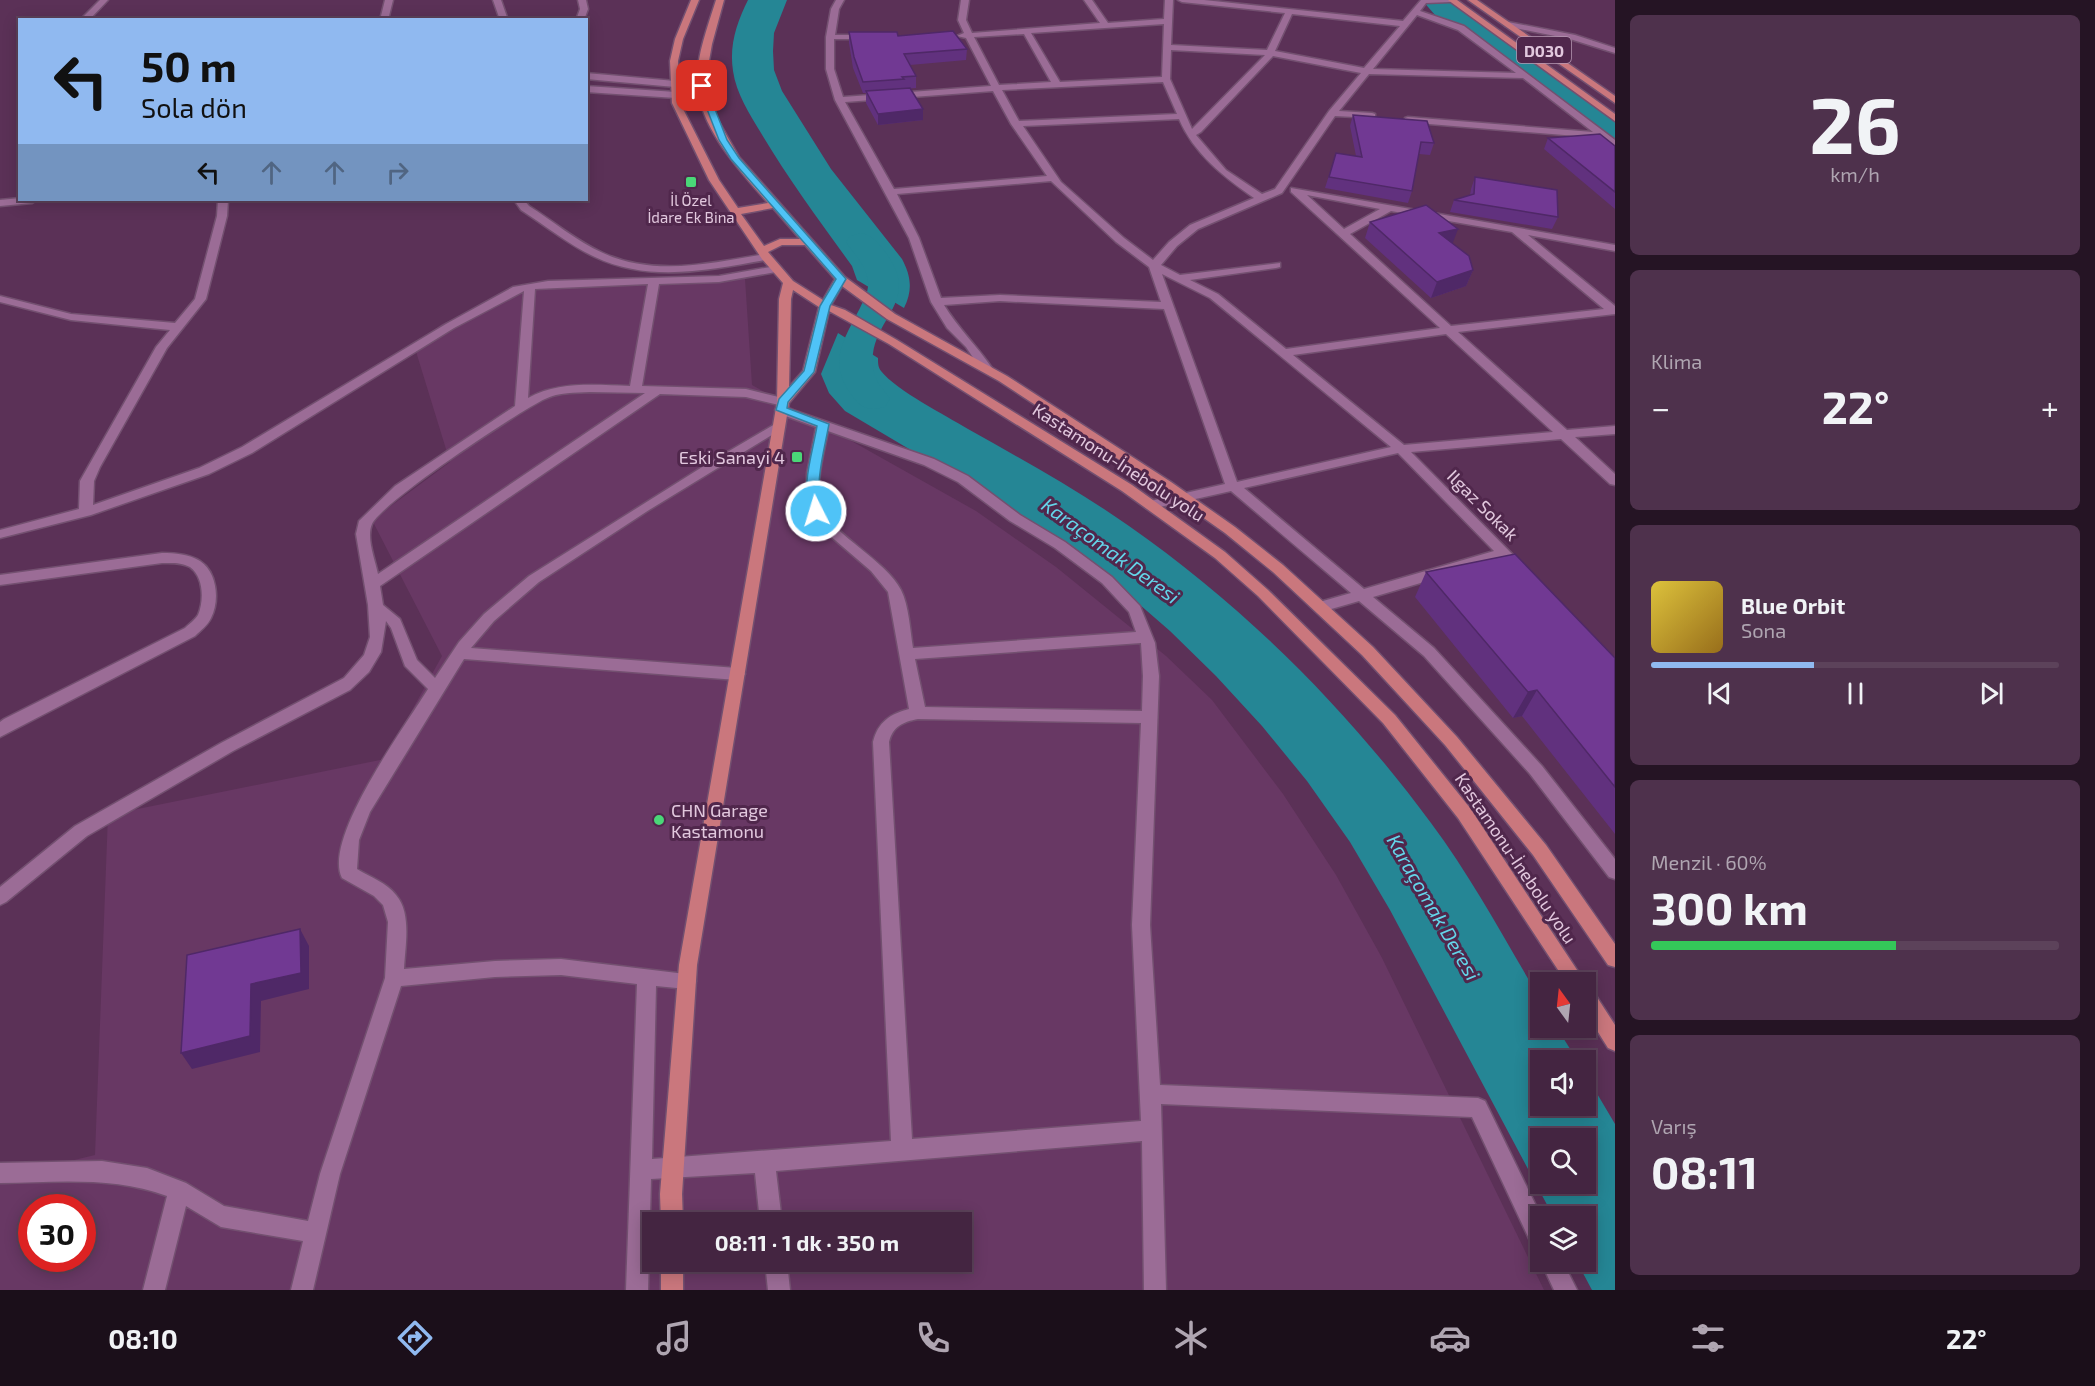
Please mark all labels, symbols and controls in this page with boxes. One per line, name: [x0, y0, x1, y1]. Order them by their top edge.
road number: D030: [1517, 37, 1571, 63]
text: 50 m: [141, 40, 237, 90]
icon: left: [42, 42, 120, 120]
pin: [676, 60, 727, 111]
icon: arrive: [685, 69, 718, 102]
text: 26: [1809, 76, 1901, 170]
text: Sola dön: [141, 91, 247, 123]
icon: left: [192, 156, 225, 189]
icon: ahead: [255, 156, 288, 189]
icon: ahead: [318, 156, 351, 189]
icon: right: [381, 156, 414, 189]
text: km/h: [1830, 162, 1880, 186]
marker: İl Özel İdare Ek Bina: [684, 175, 698, 189]
place label: İl Özel İdare Ek Bina: [647, 191, 735, 226]
text: Klima: [1651, 349, 1702, 373]
text: 22°: [1822, 379, 1889, 433]
text: −: [1651, 387, 1670, 427]
text: +: [2041, 387, 2059, 427]
street label: Kastamonu-İnebolu yolu: [1029, 398, 1209, 526]
place label: Eski Sanayi 4: [679, 446, 785, 468]
marker: Eski Sanayi 4: [790, 450, 804, 464]
street label: Ilgaz Sokak: [1443, 465, 1523, 545]
position arrow: [784, 479, 848, 543]
water label: Karaçomak Deresi: [1037, 492, 1185, 609]
text: Blue Orbit: [1741, 592, 1845, 618]
text: Sona: [1741, 618, 1786, 642]
icon: previous: [1703, 677, 1736, 710]
icon: pause: [1839, 677, 1872, 710]
icon: next: [1975, 677, 2008, 710]
street label: Kastamonu-İnebolu yolu: [1451, 769, 1581, 947]
place label: CHN Garage Kastamonu: [671, 799, 768, 842]
marker: CHN Garage Kastamonu: [652, 813, 666, 827]
water label: Karaçomak Deresi: [1382, 830, 1486, 985]
text: Menzil · 60%: [1651, 850, 1767, 874]
text: 300 km: [1651, 880, 1808, 934]
north arrow: [1530, 972, 1596, 1038]
map controls: [1530, 972, 1596, 1272]
button: sound: [1530, 1050, 1596, 1116]
text: Varış: [1651, 1114, 1697, 1138]
button: search: [1530, 1128, 1596, 1194]
text: 08:11: [1651, 1144, 1758, 1198]
speed limit sign: 30: [18, 1194, 96, 1272]
button: layers: [1530, 1206, 1596, 1272]
text: 08:11 · 1 dk · 350 m: [715, 1229, 899, 1255]
icon: directions: [394, 1317, 436, 1359]
icon: music: [653, 1317, 695, 1359]
icon: phone: [912, 1317, 954, 1359]
icon: climate: [1170, 1317, 1212, 1359]
icon: car: [1429, 1317, 1471, 1359]
icon: filters: [1687, 1317, 1729, 1359]
text: 08:10: [108, 1322, 178, 1354]
text: 22°: [1946, 1322, 1987, 1354]

